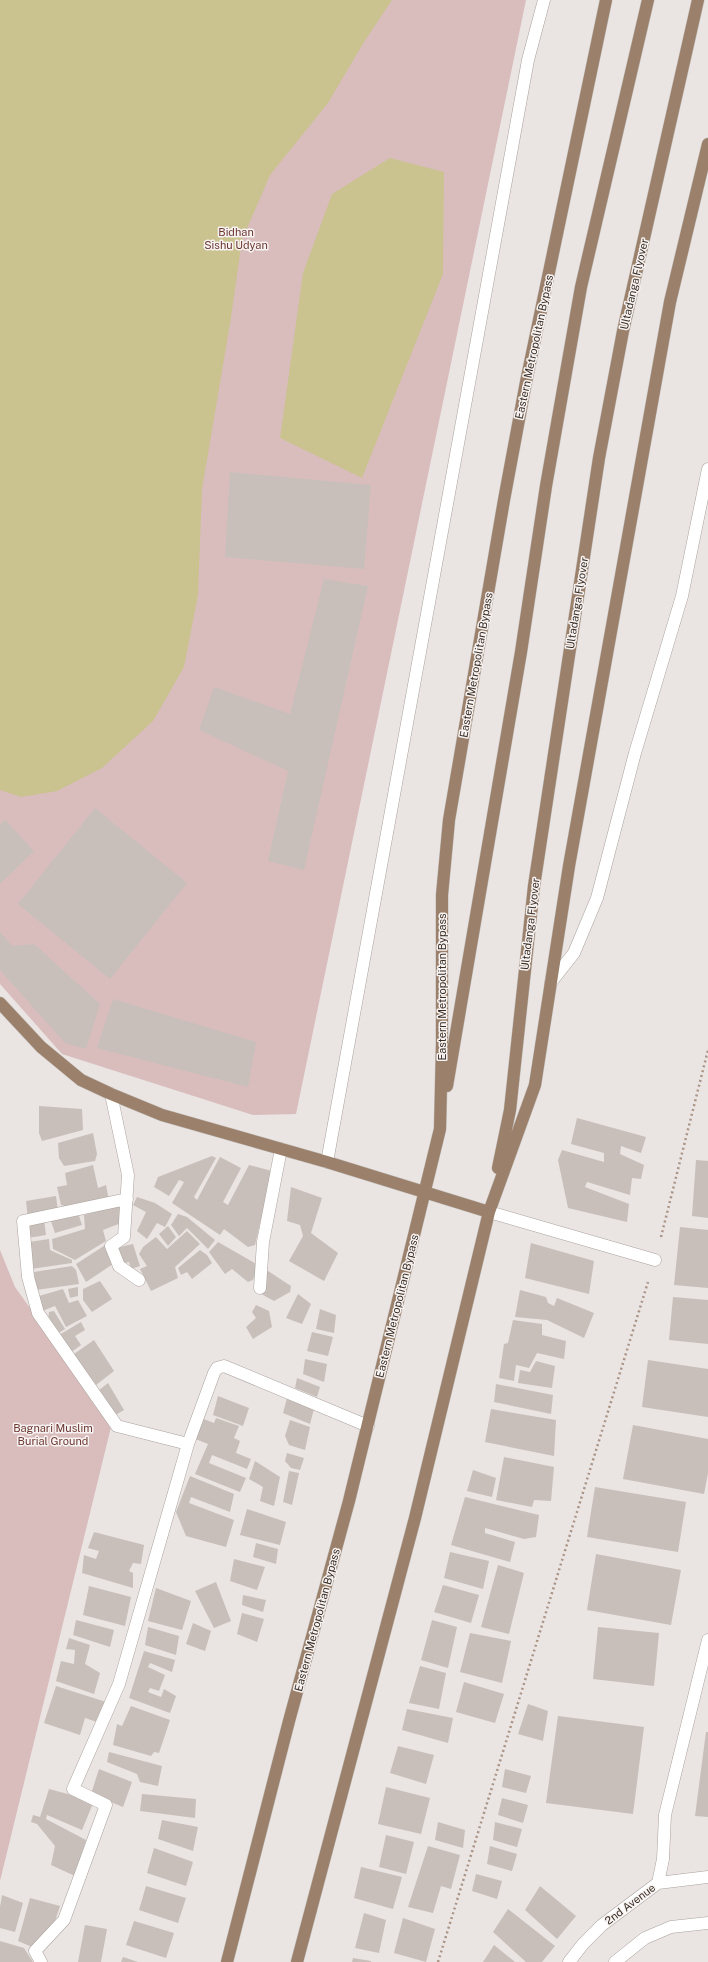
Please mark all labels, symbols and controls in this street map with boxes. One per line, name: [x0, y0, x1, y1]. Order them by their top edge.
park label: Bidhan Sishu Udyan: [204, 226, 268, 251]
street label: Ultadanga Flyover: [618, 237, 650, 331]
street label: Eastern Metropolitan Bypass: [513, 273, 555, 420]
street label: Ultadanga Flyover: [564, 556, 590, 650]
street label: Eastern Metropolitan Bypass: [457, 591, 495, 739]
street label: Ultadanga Flyover: [518, 877, 542, 971]
street label: Eastern Metropolitan Bypass: [436, 913, 448, 1061]
street label: Eastern Metropolitan Bypass: [373, 1233, 421, 1379]
park label: Bagnari Muslim Burial Ground: [13, 1422, 93, 1447]
street label: Eastern Metropolitan Bypass: [292, 1547, 342, 1693]
street label: 2nd Avenue: [602, 1881, 658, 1927]

